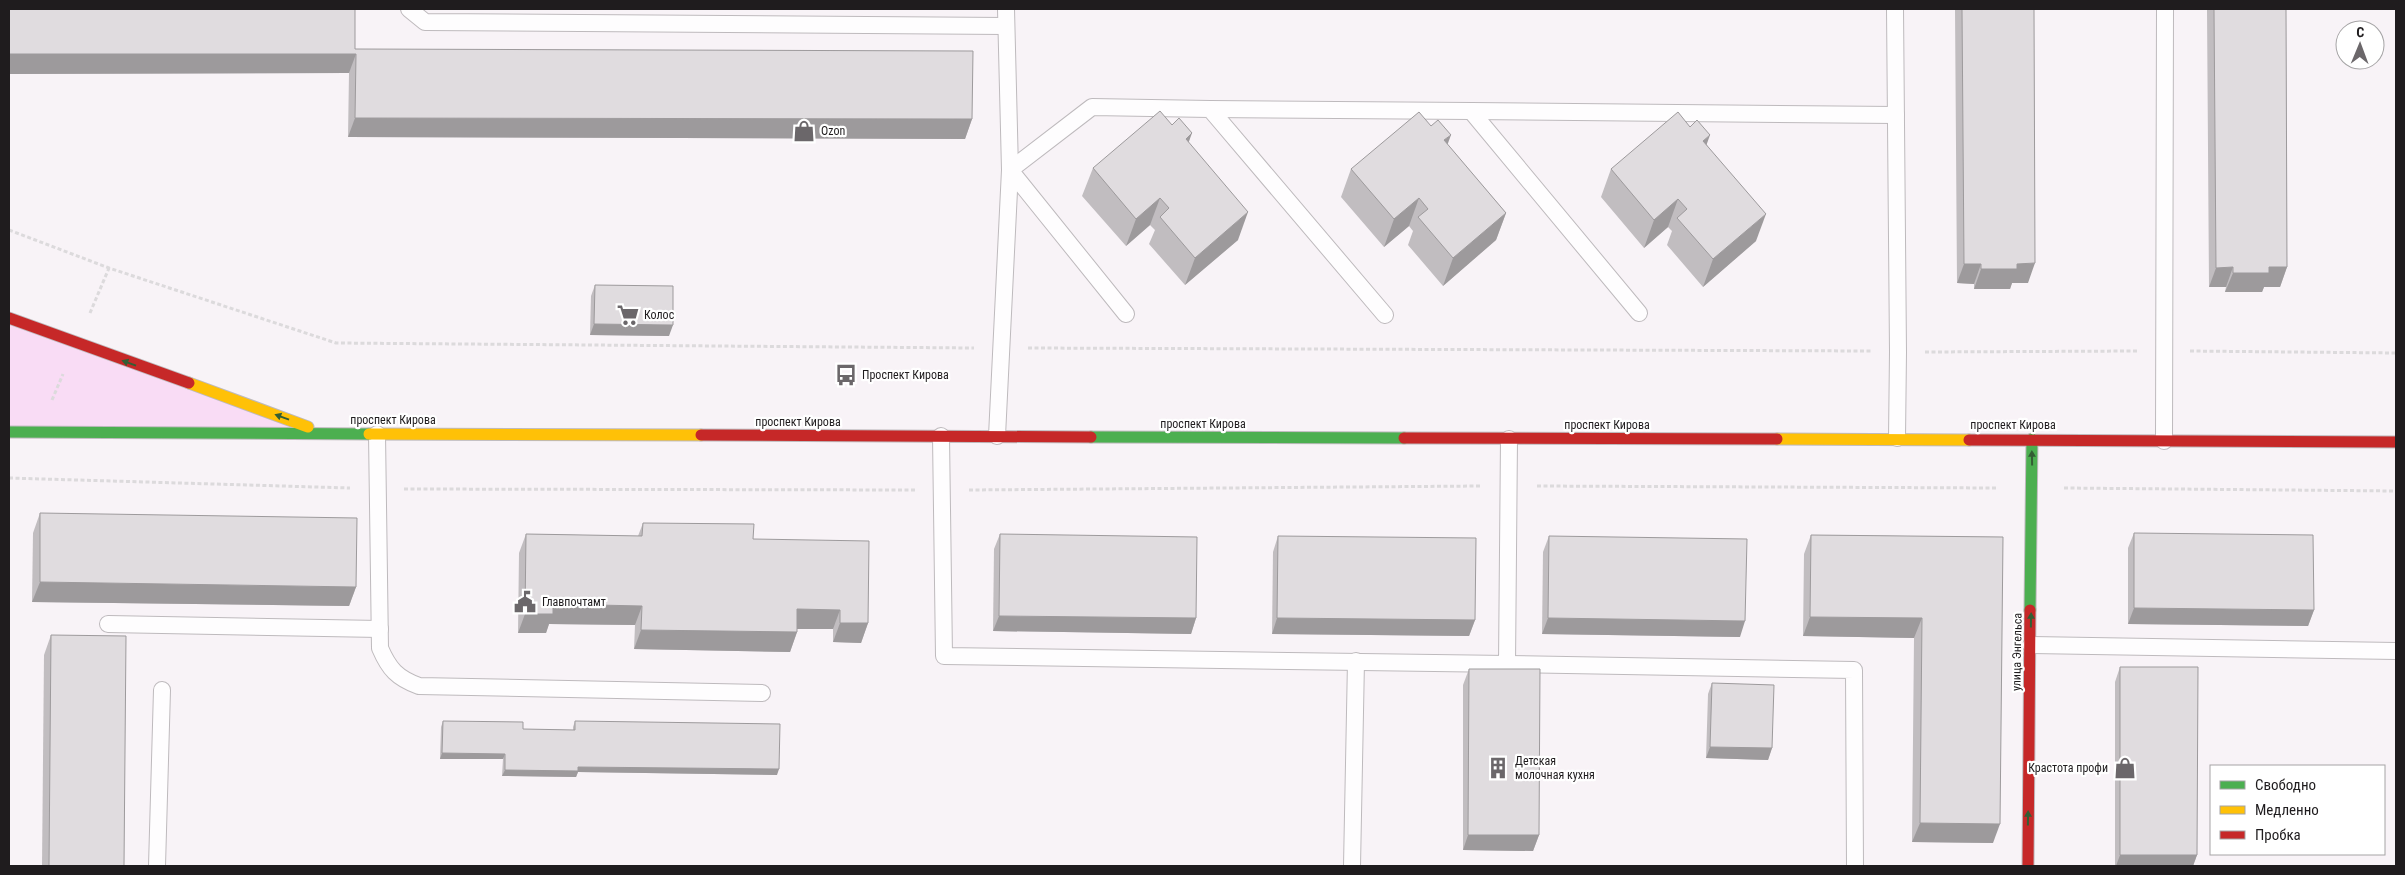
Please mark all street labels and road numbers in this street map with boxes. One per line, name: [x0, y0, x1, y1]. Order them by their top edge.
street label: проспект Кирова: [350, 413, 436, 427]
street label: проспект Кирова: [755, 415, 841, 429]
street label: проспект Кирова: [1160, 417, 1246, 431]
street label: проспект Кирова: [1564, 418, 1650, 432]
street label: проспект Кирова: [1970, 418, 2056, 432]
street label: улица Энгельса: [2009, 613, 2025, 691]

